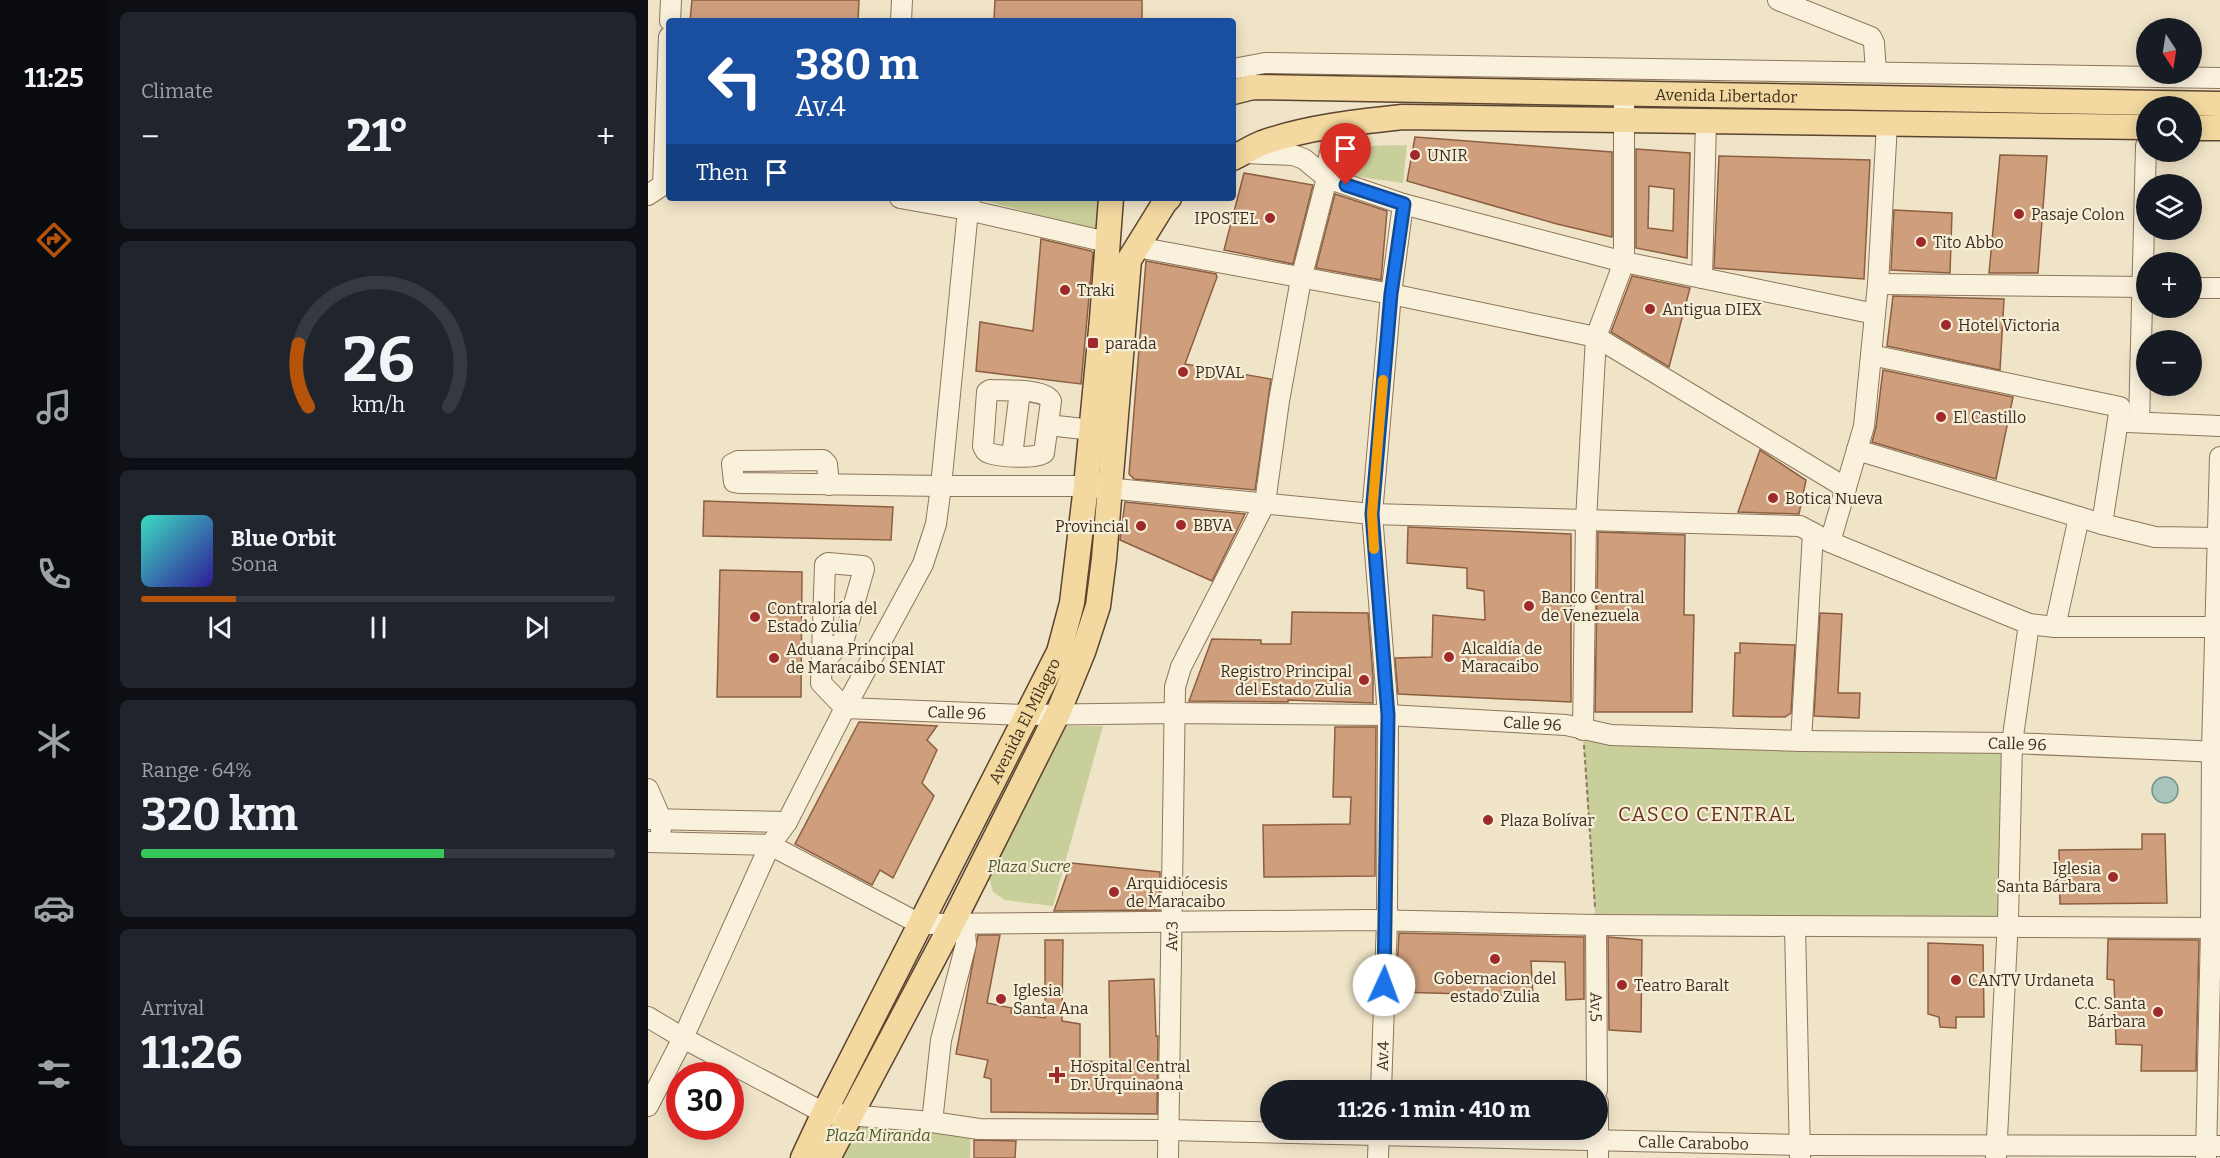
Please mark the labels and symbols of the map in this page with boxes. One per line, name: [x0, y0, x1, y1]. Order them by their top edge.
north arrow: [2136, 18, 2202, 84]
street label: Avenida Libertador: [1655, 85, 1798, 106]
pin: [1320, 123, 1371, 185]
place label: UNIR: [1427, 146, 1468, 165]
marker: UNIR: [1408, 148, 1422, 162]
place label: Pasaje Colon: [2031, 205, 2125, 224]
marker: Pasaje Colon: [2012, 207, 2026, 221]
place label: IPOSTEL: [1194, 209, 1258, 228]
marker: IPOSTEL: [1263, 211, 1277, 225]
place label: Tito Abbo: [1933, 233, 2004, 252]
marker: Tito Abbo: [1914, 235, 1928, 249]
place label: Traki: [1077, 281, 1115, 300]
marker: Traki: [1058, 283, 1072, 297]
place label: Antigua DIEX: [1662, 300, 1762, 319]
marker: Antigua DIEX: [1643, 302, 1657, 316]
place label: Hotel Victoria: [1958, 316, 2060, 335]
marker: Hotel Victoria: [1939, 318, 1953, 332]
place label: parada: [1105, 334, 1157, 353]
marker: parada: [1086, 336, 1100, 350]
place label: PDVAL: [1195, 363, 1244, 382]
marker: PDVAL: [1176, 365, 1190, 379]
place label: El Castillo: [1953, 408, 2026, 427]
marker: El Castillo: [1934, 410, 1948, 424]
place label: Botica Nueva: [1785, 489, 1883, 508]
marker: Botica Nueva: [1766, 491, 1780, 505]
place label: BBVA: [1193, 516, 1234, 535]
place label: Provincial: [1055, 517, 1129, 536]
marker: BBVA: [1174, 518, 1188, 532]
marker: Provincial: [1134, 519, 1148, 533]
place label: Banco Central de Venezuela: [1541, 588, 1645, 625]
place label: Contraloría del Estado Zulia: [767, 599, 878, 636]
marker: Banco Central de Venezuela: [1522, 599, 1536, 613]
marker: Contraloría del Estado Zulia: [748, 610, 762, 624]
place label: Alcaldía de Maracaibo: [1461, 639, 1542, 676]
place label: Aduana Principal de Maracaibo SENIAT: [786, 640, 945, 677]
marker: Alcaldía de Maracaibo: [1442, 650, 1456, 664]
marker: Aduana Principal de Maracaibo SENIAT: [767, 651, 781, 665]
street label: Avenida El Milagro: [984, 655, 1064, 787]
place label: Registro Principal del Estado Zulia: [1220, 662, 1352, 699]
marker: Registro Principal del Estado Zulia: [1357, 673, 1371, 687]
street label: Calle 96: [927, 702, 987, 723]
street label: Calle 96: [1503, 712, 1562, 734]
street label: Calle 96: [1988, 733, 2047, 754]
district label: CASCO CENTRAL: [1618, 802, 1796, 826]
place label: Plaza Bolívar: [1500, 811, 1594, 830]
marker: Plaza Bolívar: [1481, 813, 1495, 827]
park label: Plaza Sucre: [987, 857, 1071, 876]
place label: Iglesia Santa Bárbara: [1996, 859, 2101, 896]
marker: Iglesia Santa Bárbara: [2106, 870, 2120, 884]
place label: Arquidiócesis de Maracaibo: [1126, 874, 1228, 911]
marker: Arquidiócesis de Maracaibo: [1107, 885, 1121, 899]
street label: Av.3: [1162, 921, 1181, 951]
marker: Gobernacion del estado Zulia: [1488, 952, 1502, 966]
position arrow: [1352, 953, 1416, 1017]
place label: Gobernacion del estado Zulia: [1434, 969, 1557, 1006]
place label: CANTV Urdaneta: [1968, 971, 2095, 990]
marker: CANTV Urdaneta: [1949, 973, 1963, 987]
place label: Teatro Baralt: [1634, 976, 1730, 995]
marker: Teatro Baralt: [1615, 978, 1629, 992]
place label: Iglesia Santa Ana: [1013, 981, 1089, 1018]
marker: Iglesia Santa Ana: [994, 992, 1008, 1006]
street label: Av,5: [1587, 992, 1606, 1022]
place label: C.C. Santa Bárbara: [2074, 994, 2146, 1031]
marker: C.C. Santa Bárbara: [2151, 1005, 2165, 1019]
street label: Av.4: [1372, 1040, 1392, 1071]
place label: Hospital Central Dr. Urquinaona: [1070, 1057, 1191, 1094]
speed limit sign: 30: [666, 1062, 744, 1140]
marker: Hospital Central Dr. Urquinaona: [1048, 1066, 1066, 1084]
park label: Plaza Miranda: [825, 1126, 931, 1145]
street label: Calle Carabobo: [1638, 1132, 1749, 1153]

